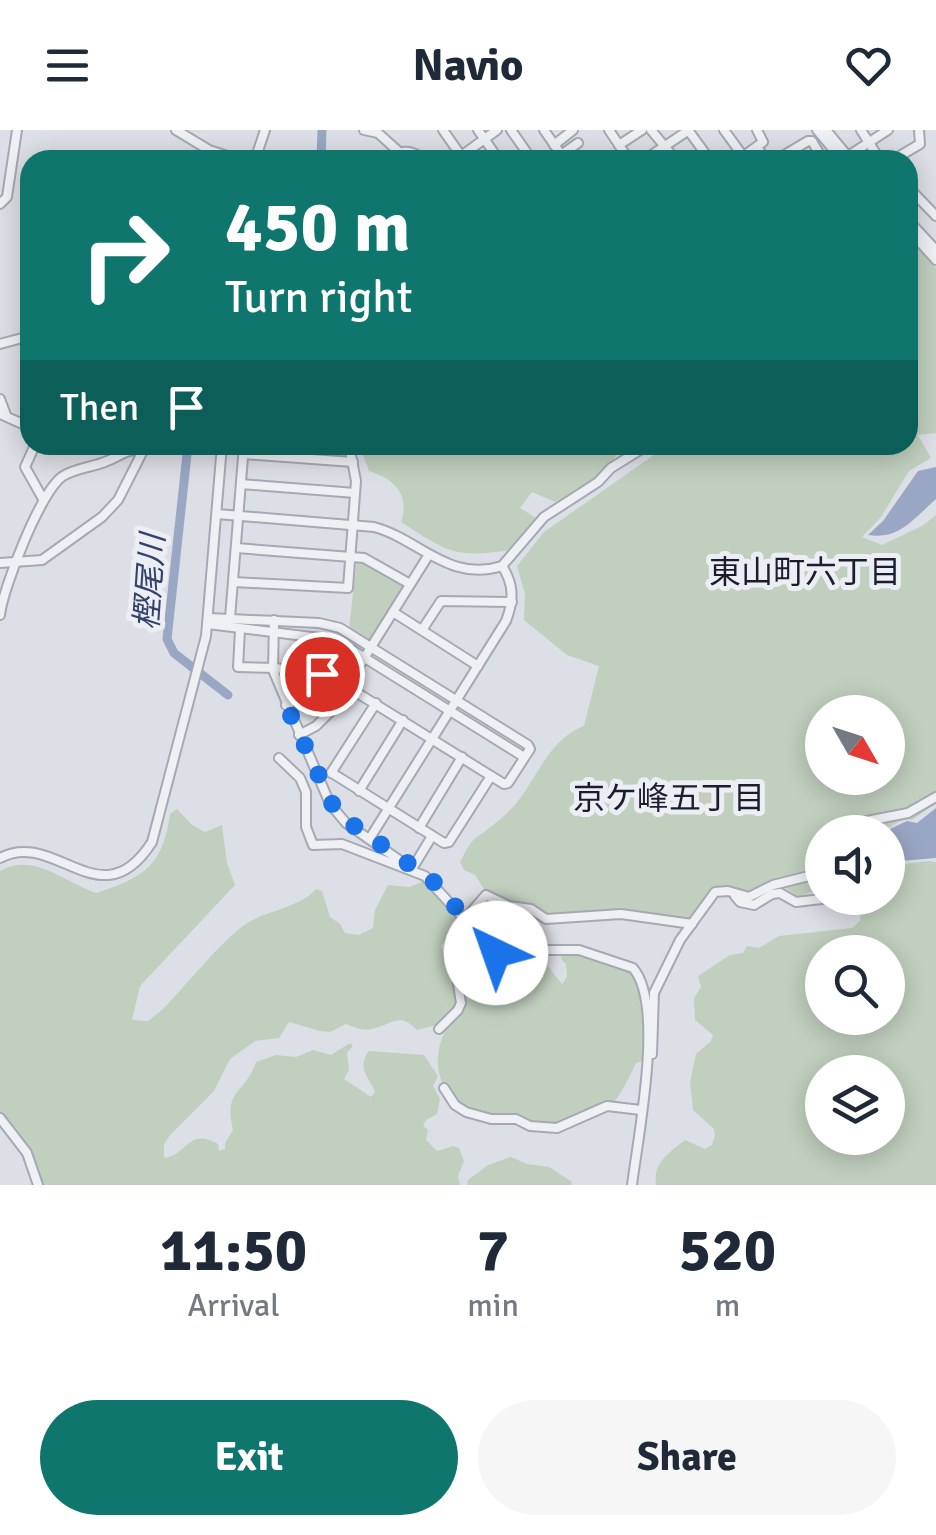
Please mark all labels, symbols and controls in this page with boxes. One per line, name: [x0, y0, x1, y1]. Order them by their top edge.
icon: menu: [40, 38, 95, 93]
text: Navio: [412, 38, 524, 93]
icon: heart: [841, 38, 896, 93]
text: 450 m: [225, 184, 410, 270]
icon: right: [60, 190, 190, 320]
text: Turn right: [225, 270, 413, 325]
icon: arrive: [159, 380, 214, 435]
text: Then: [60, 384, 139, 431]
water label: 樫尾川: [127, 530, 173, 631]
district label: 東山町六丁目: [709, 553, 901, 592]
pin: [280, 632, 365, 717]
icon: arrive: [295, 647, 350, 702]
north arrow: [805, 695, 905, 795]
map controls: [805, 695, 905, 1155]
district label: 京ケ峰五丁目: [573, 779, 765, 818]
button: sound: [805, 815, 905, 915]
position arrow: [444, 901, 548, 1005]
button: search: [805, 935, 905, 1035]
button: layers: [805, 1055, 905, 1155]
text: 11:50: [160, 1214, 307, 1288]
text: 7: [477, 1214, 509, 1288]
text: 520: [679, 1214, 776, 1288]
text: Arrival: [188, 1286, 280, 1325]
text: min: [467, 1286, 519, 1325]
text: m: [715, 1286, 740, 1325]
button: Exit: [40, 1400, 458, 1515]
button: Share: [478, 1400, 896, 1515]

